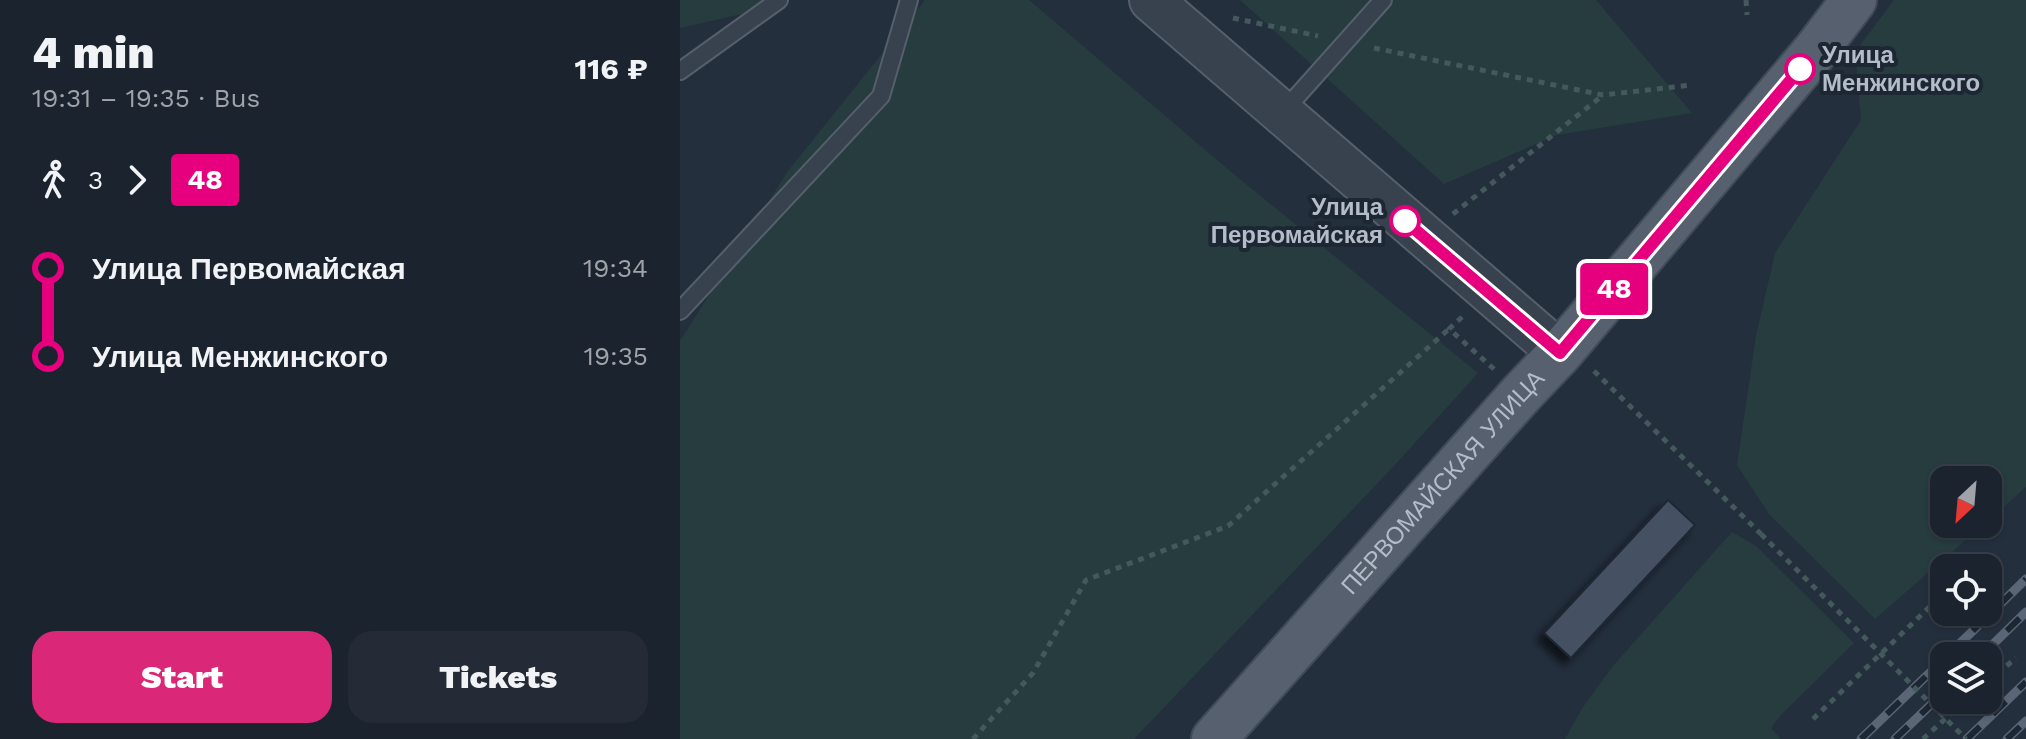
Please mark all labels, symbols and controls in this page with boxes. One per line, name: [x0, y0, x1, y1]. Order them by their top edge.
text: 4 min: [32, 27, 154, 79]
place label: Улица Менжинского: [1822, 41, 1980, 97]
text: 116 ₽: [574, 51, 648, 86]
marker: Улица Менжинского: [1785, 54, 1815, 84]
text: 19:31 – 19:35 · Bus: [32, 83, 260, 113]
icon: walk: [32, 158, 76, 202]
icon: forward: [115, 158, 159, 202]
text: 48: [187, 163, 223, 196]
text: 3: [88, 165, 103, 195]
place label: Улица Первомайская: [1211, 193, 1384, 249]
marker: Улица Первомайская: [1390, 206, 1420, 236]
text: Улица Первомайская: [92, 251, 406, 286]
text: 19:34: [583, 253, 648, 283]
line badge: 48: [1578, 263, 1650, 315]
text: 48: [1596, 272, 1632, 305]
text: Улица Менжинского: [92, 339, 388, 374]
text: 19:35: [584, 341, 648, 371]
street label: ПЕРВОМАЙСКАЯ УЛИЦА: [1336, 364, 1550, 600]
north arrow: [1930, 466, 2002, 538]
map controls: [1930, 466, 2002, 714]
button: locate: [1930, 554, 2002, 626]
button: Start: [32, 631, 332, 723]
button: Tickets: [348, 631, 648, 723]
button: layers: [1930, 642, 2002, 714]

